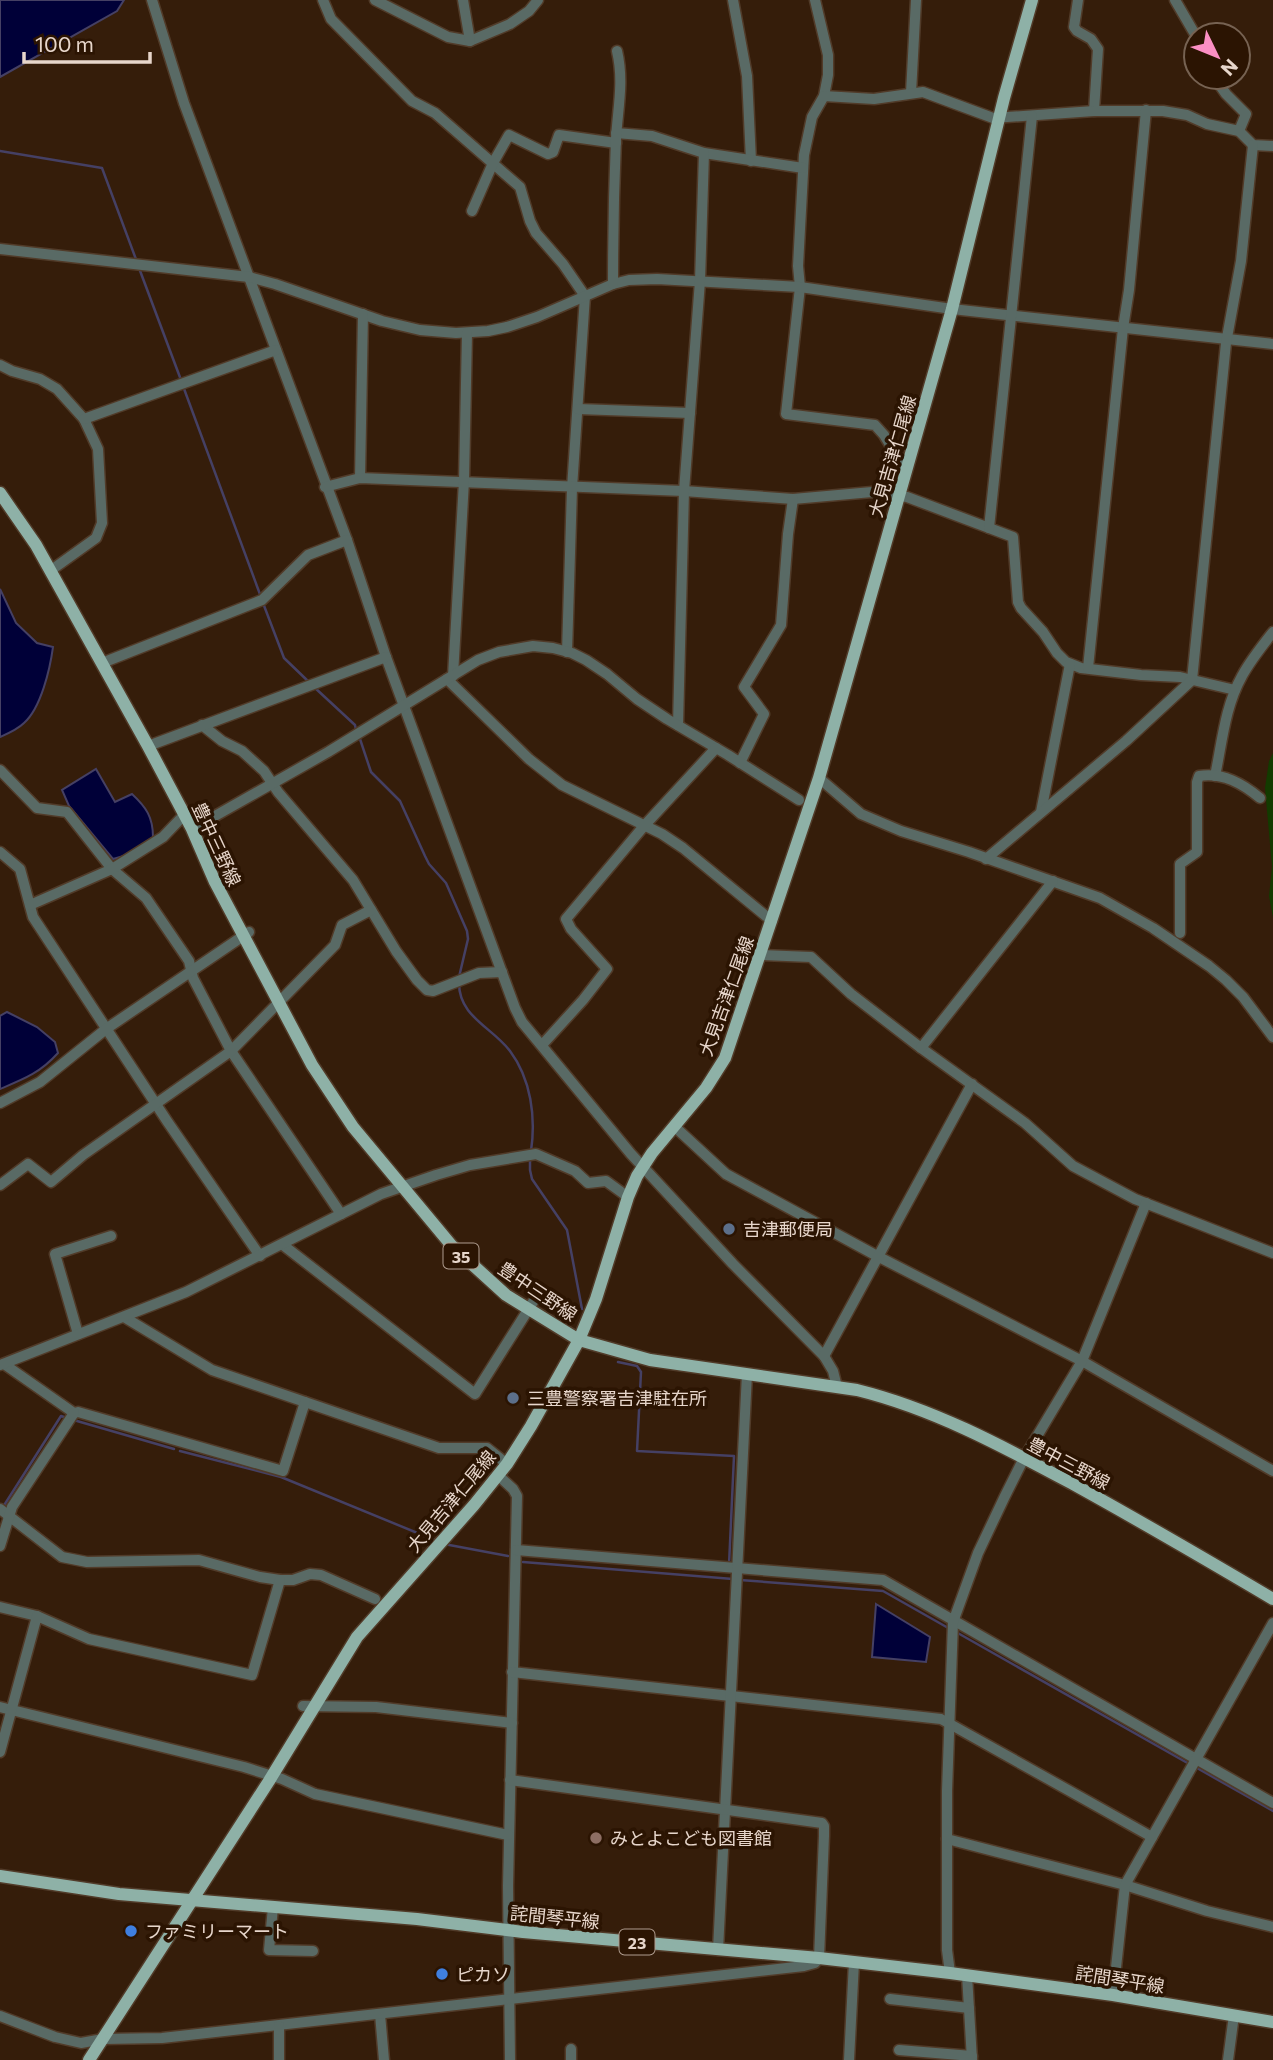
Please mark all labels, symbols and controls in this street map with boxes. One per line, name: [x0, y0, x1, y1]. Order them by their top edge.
scale bar: [24, 21, 150, 65]
north arrow: [1182, 21, 1252, 91]
text: 100 m: [35, 31, 94, 56]
text: N: [1217, 55, 1243, 81]
street label: 大見吉津仁尾線: [864, 392, 920, 520]
street label: 豊中三野線: [188, 799, 246, 889]
street label: 大見吉津仁尾線: [694, 933, 758, 1059]
place label: 吉津郵便局: [743, 1218, 833, 1240]
marker: 吉津郵便局: [721, 1221, 737, 1237]
road number: 35: [444, 1244, 478, 1268]
street label: 豊中三野線: [495, 1257, 581, 1325]
place label: 三豊警察署吉津駐在所: [527, 1387, 707, 1409]
marker: 三豊警察署吉津駐在所: [505, 1390, 521, 1406]
street label: 豊中三野線: [1024, 1432, 1114, 1494]
street label: 大見吉津仁尾線: [402, 1446, 500, 1556]
place label: みとよこども図書館: [610, 1827, 772, 1849]
marker: みとよこども図書館: [588, 1830, 604, 1846]
street label: 詫間琴平線: [509, 1901, 601, 1933]
place label: ファミリーマート: [145, 1920, 289, 1942]
marker: ファミリーマート: [123, 1923, 139, 1939]
road number: 23: [620, 1930, 654, 1954]
street label: 詫間琴平線: [1074, 1961, 1166, 1997]
place label: ピカソ: [456, 1963, 510, 1985]
marker: ピカソ: [434, 1966, 450, 1982]

